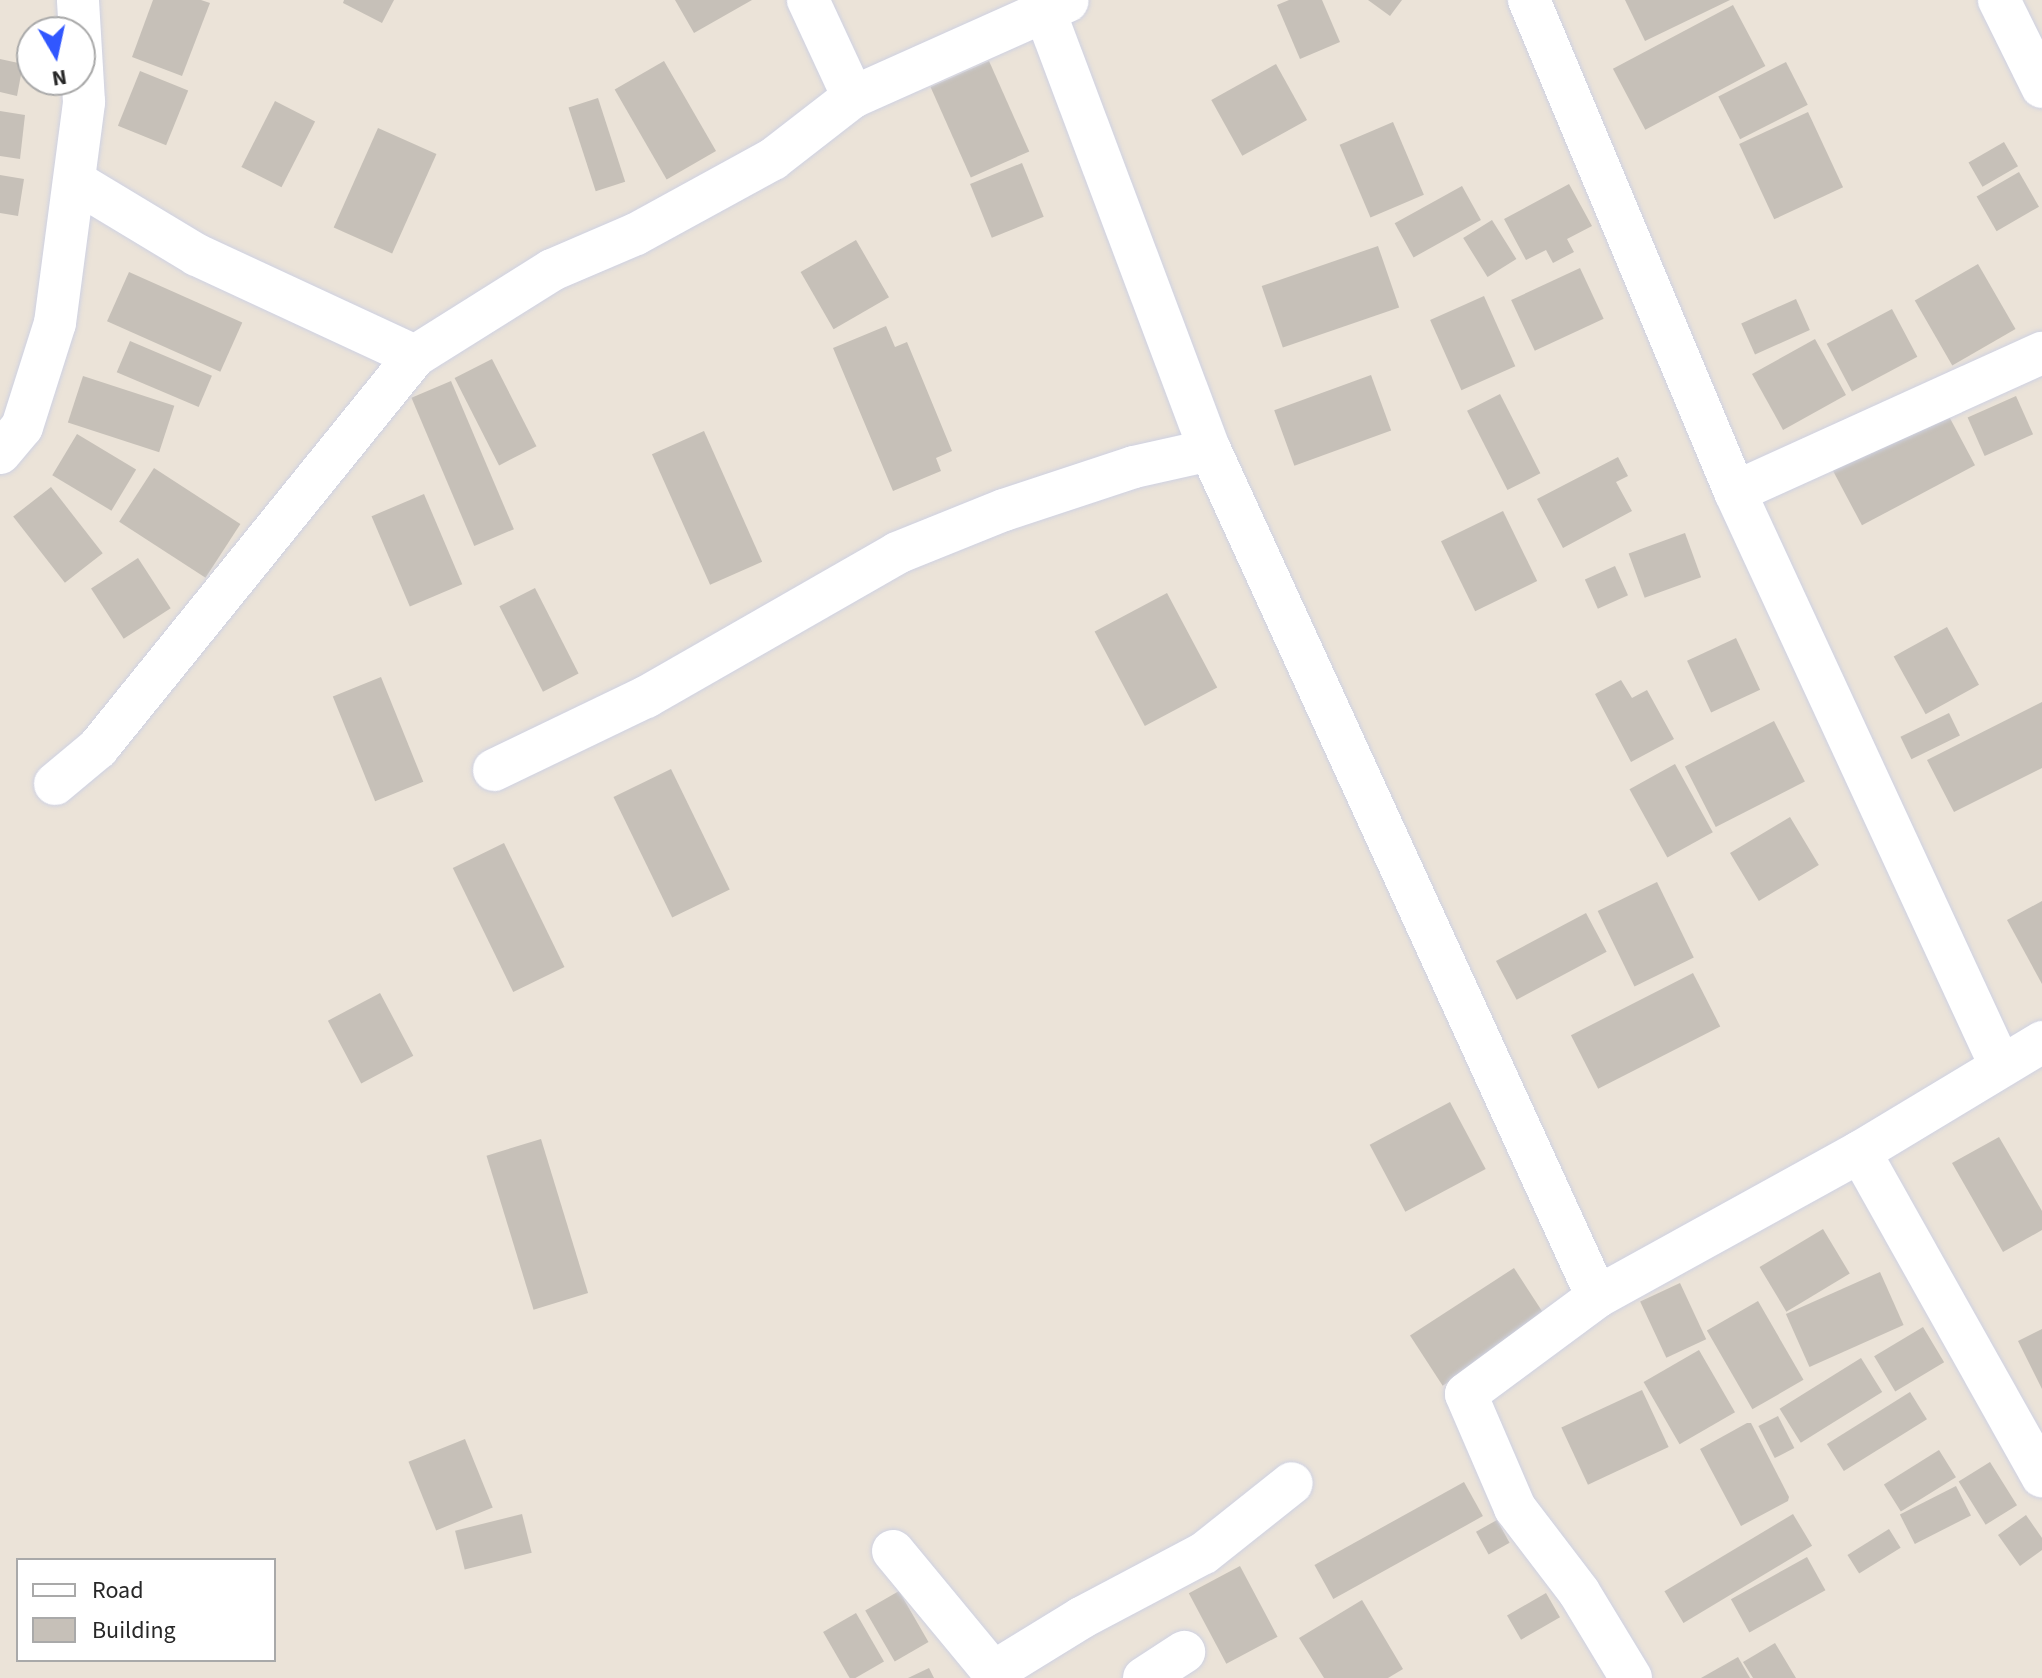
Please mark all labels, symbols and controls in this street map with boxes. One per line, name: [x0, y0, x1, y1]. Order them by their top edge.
north arrow: [16, 16, 96, 96]
text: N: [50, 61, 69, 95]
legend: [16, 1558, 276, 1662]
text: Road: [92, 1573, 144, 1608]
text: Building: [92, 1613, 176, 1648]

